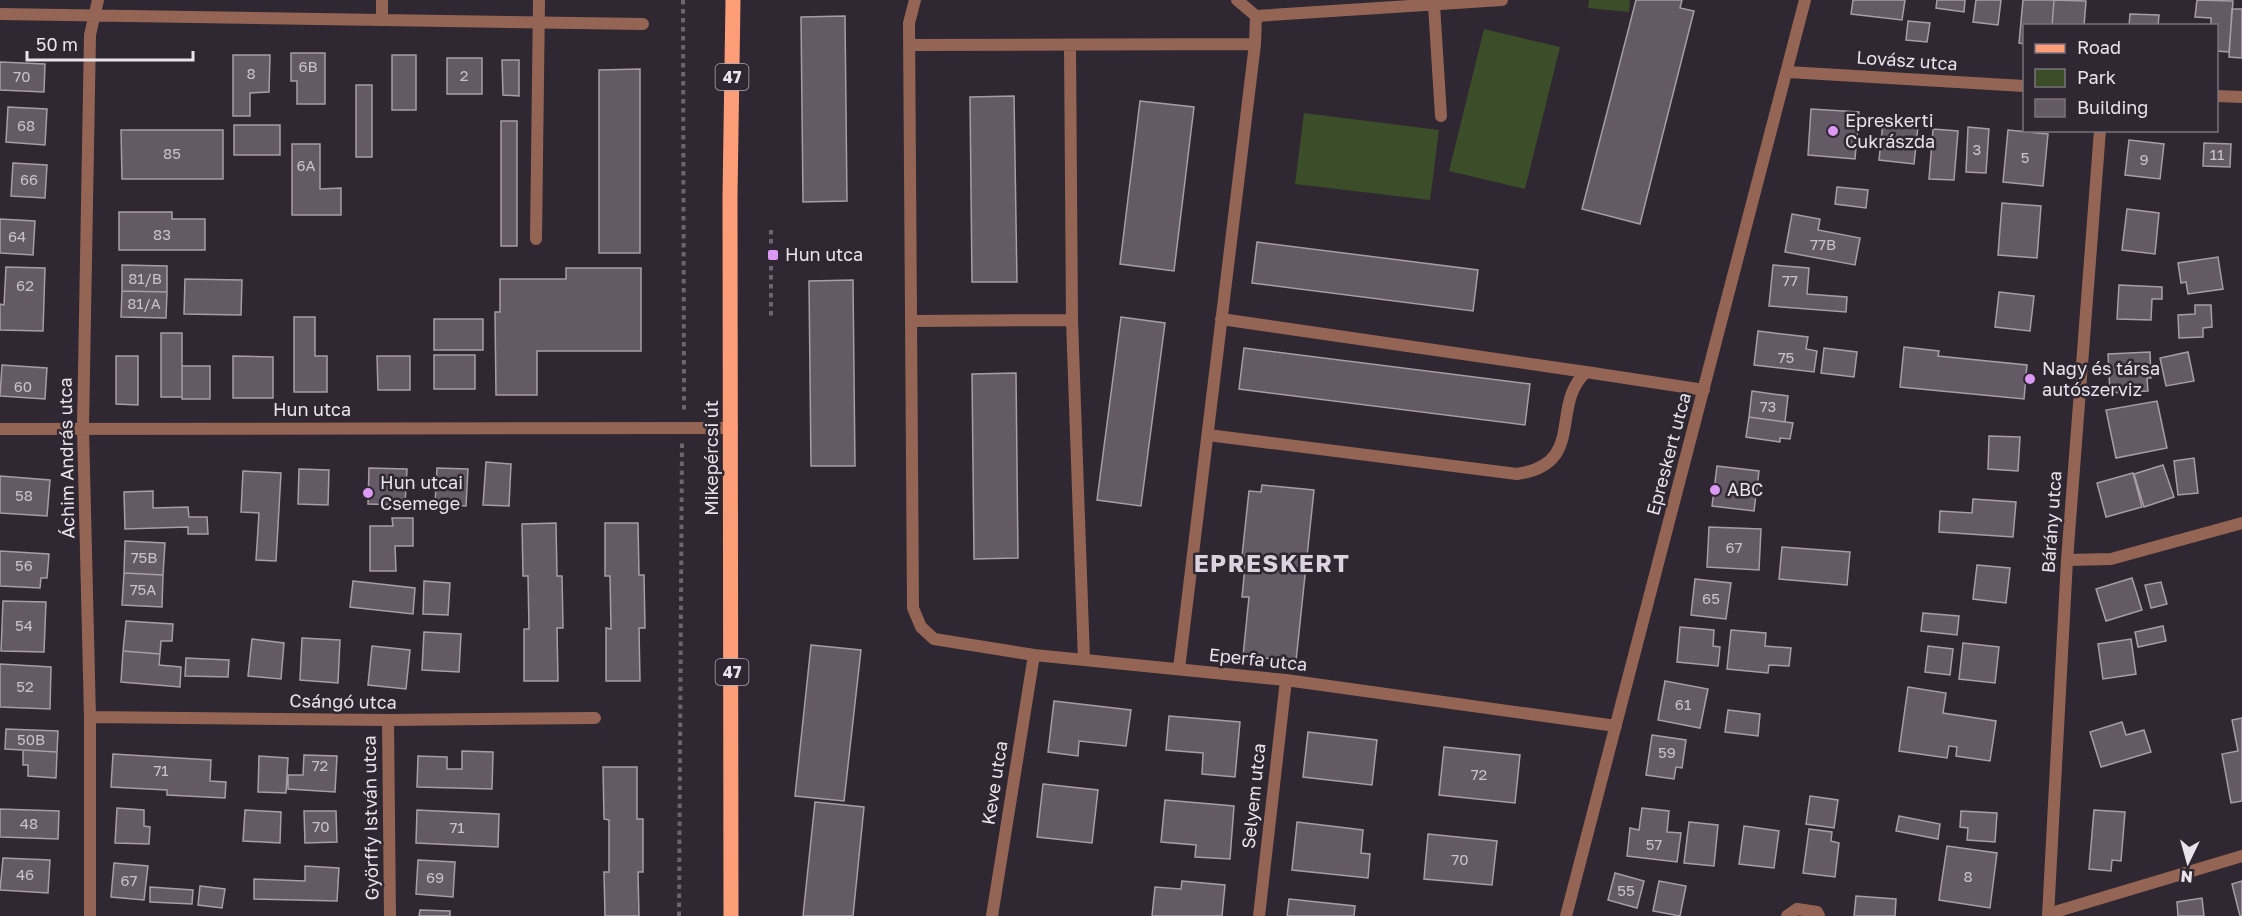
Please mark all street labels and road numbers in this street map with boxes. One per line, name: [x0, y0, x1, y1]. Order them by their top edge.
street label: Lovász utca: [1856, 45, 1958, 75]
road number: 47: [716, 64, 748, 90]
street label: Áchim András utca: [54, 377, 78, 539]
street label: Epreskert utca: [1641, 390, 1695, 518]
street label: Hun utca: [273, 398, 351, 420]
street label: Mikepércsi út: [700, 400, 722, 516]
street label: Bárány utca: [2036, 470, 2066, 574]
street label: Eperfa utca: [1208, 643, 1308, 675]
road number: 47: [716, 659, 748, 685]
street label: Csángó utca: [289, 689, 397, 713]
street label: Györffy István utca: [358, 735, 382, 901]
street label: Keve utca: [977, 739, 1012, 826]
street label: Selyem utca: [1237, 742, 1269, 850]

